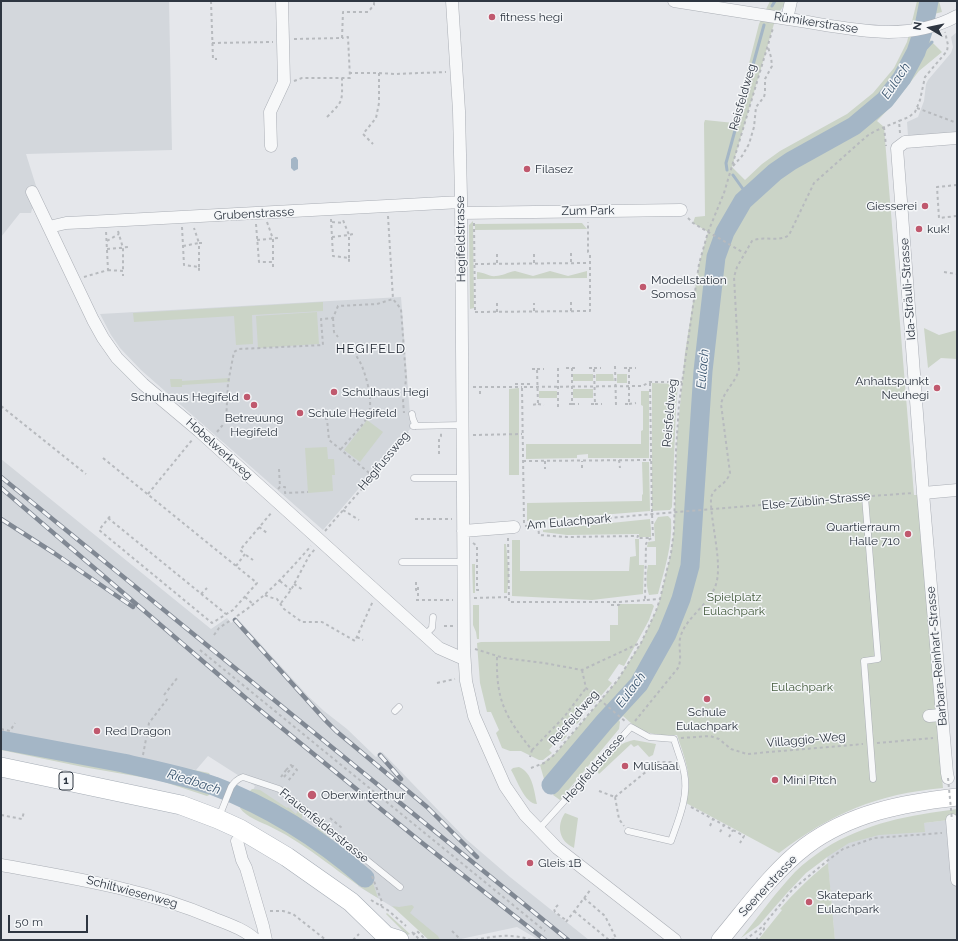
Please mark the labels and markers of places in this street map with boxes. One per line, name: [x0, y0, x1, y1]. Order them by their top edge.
place label: fitness hegi: [500, 10, 563, 24]
marker: fitness hegi: [487, 12, 497, 22]
place label: Filasez: [535, 162, 573, 176]
marker: Filasez: [522, 164, 532, 174]
place label: Giesserei: [866, 199, 917, 213]
marker: Giesserei: [920, 201, 930, 211]
place label: kuk!: [927, 222, 950, 236]
marker: kuk!: [914, 224, 924, 234]
place label: Modellstation Somosa: [651, 273, 727, 301]
marker: Modellstation Somosa: [638, 282, 648, 292]
place label: Anhaltspunkt Neuhegi: [855, 374, 929, 402]
marker: Anhaltspunkt Neuhegi: [932, 383, 942, 393]
place label: Schulhaus Hegi: [342, 385, 429, 399]
marker: Schulhaus Hegi: [329, 387, 339, 397]
place label: Schulhaus Hegifeld: [131, 390, 239, 404]
marker: Schulhaus Hegifeld: [242, 392, 252, 402]
marker: Betreuung Hegifeld: [249, 400, 259, 410]
place label: Schule Hegifeld: [308, 406, 397, 420]
marker: Schule Hegifeld: [295, 408, 305, 418]
place label: Betreuung Hegifeld: [225, 411, 283, 439]
place label: Quartierraum Halle 710: [826, 520, 900, 548]
marker: Quartierraum Halle 710: [903, 529, 913, 539]
marker: Schule Eulachpark: [702, 694, 712, 704]
place label: Schule Eulachpark: [676, 705, 738, 733]
place label: Red Dragon: [105, 724, 171, 738]
marker: Red Dragon: [92, 726, 102, 736]
place label: Mülisaal: [633, 759, 679, 773]
marker: Mülisaal: [620, 761, 630, 771]
place label: Mini Pitch: [783, 773, 836, 787]
marker: Mini Pitch: [770, 775, 780, 785]
place label: Oberwinterthur: [321, 788, 406, 802]
marker: Oberwinterthur: [306, 789, 318, 801]
place label: Gleis 1B: [538, 856, 581, 870]
marker: Gleis 1B: [525, 858, 535, 868]
place label: Skatepark Eulachpark: [817, 888, 879, 916]
marker: Skatepark Eulachpark: [804, 897, 814, 907]

